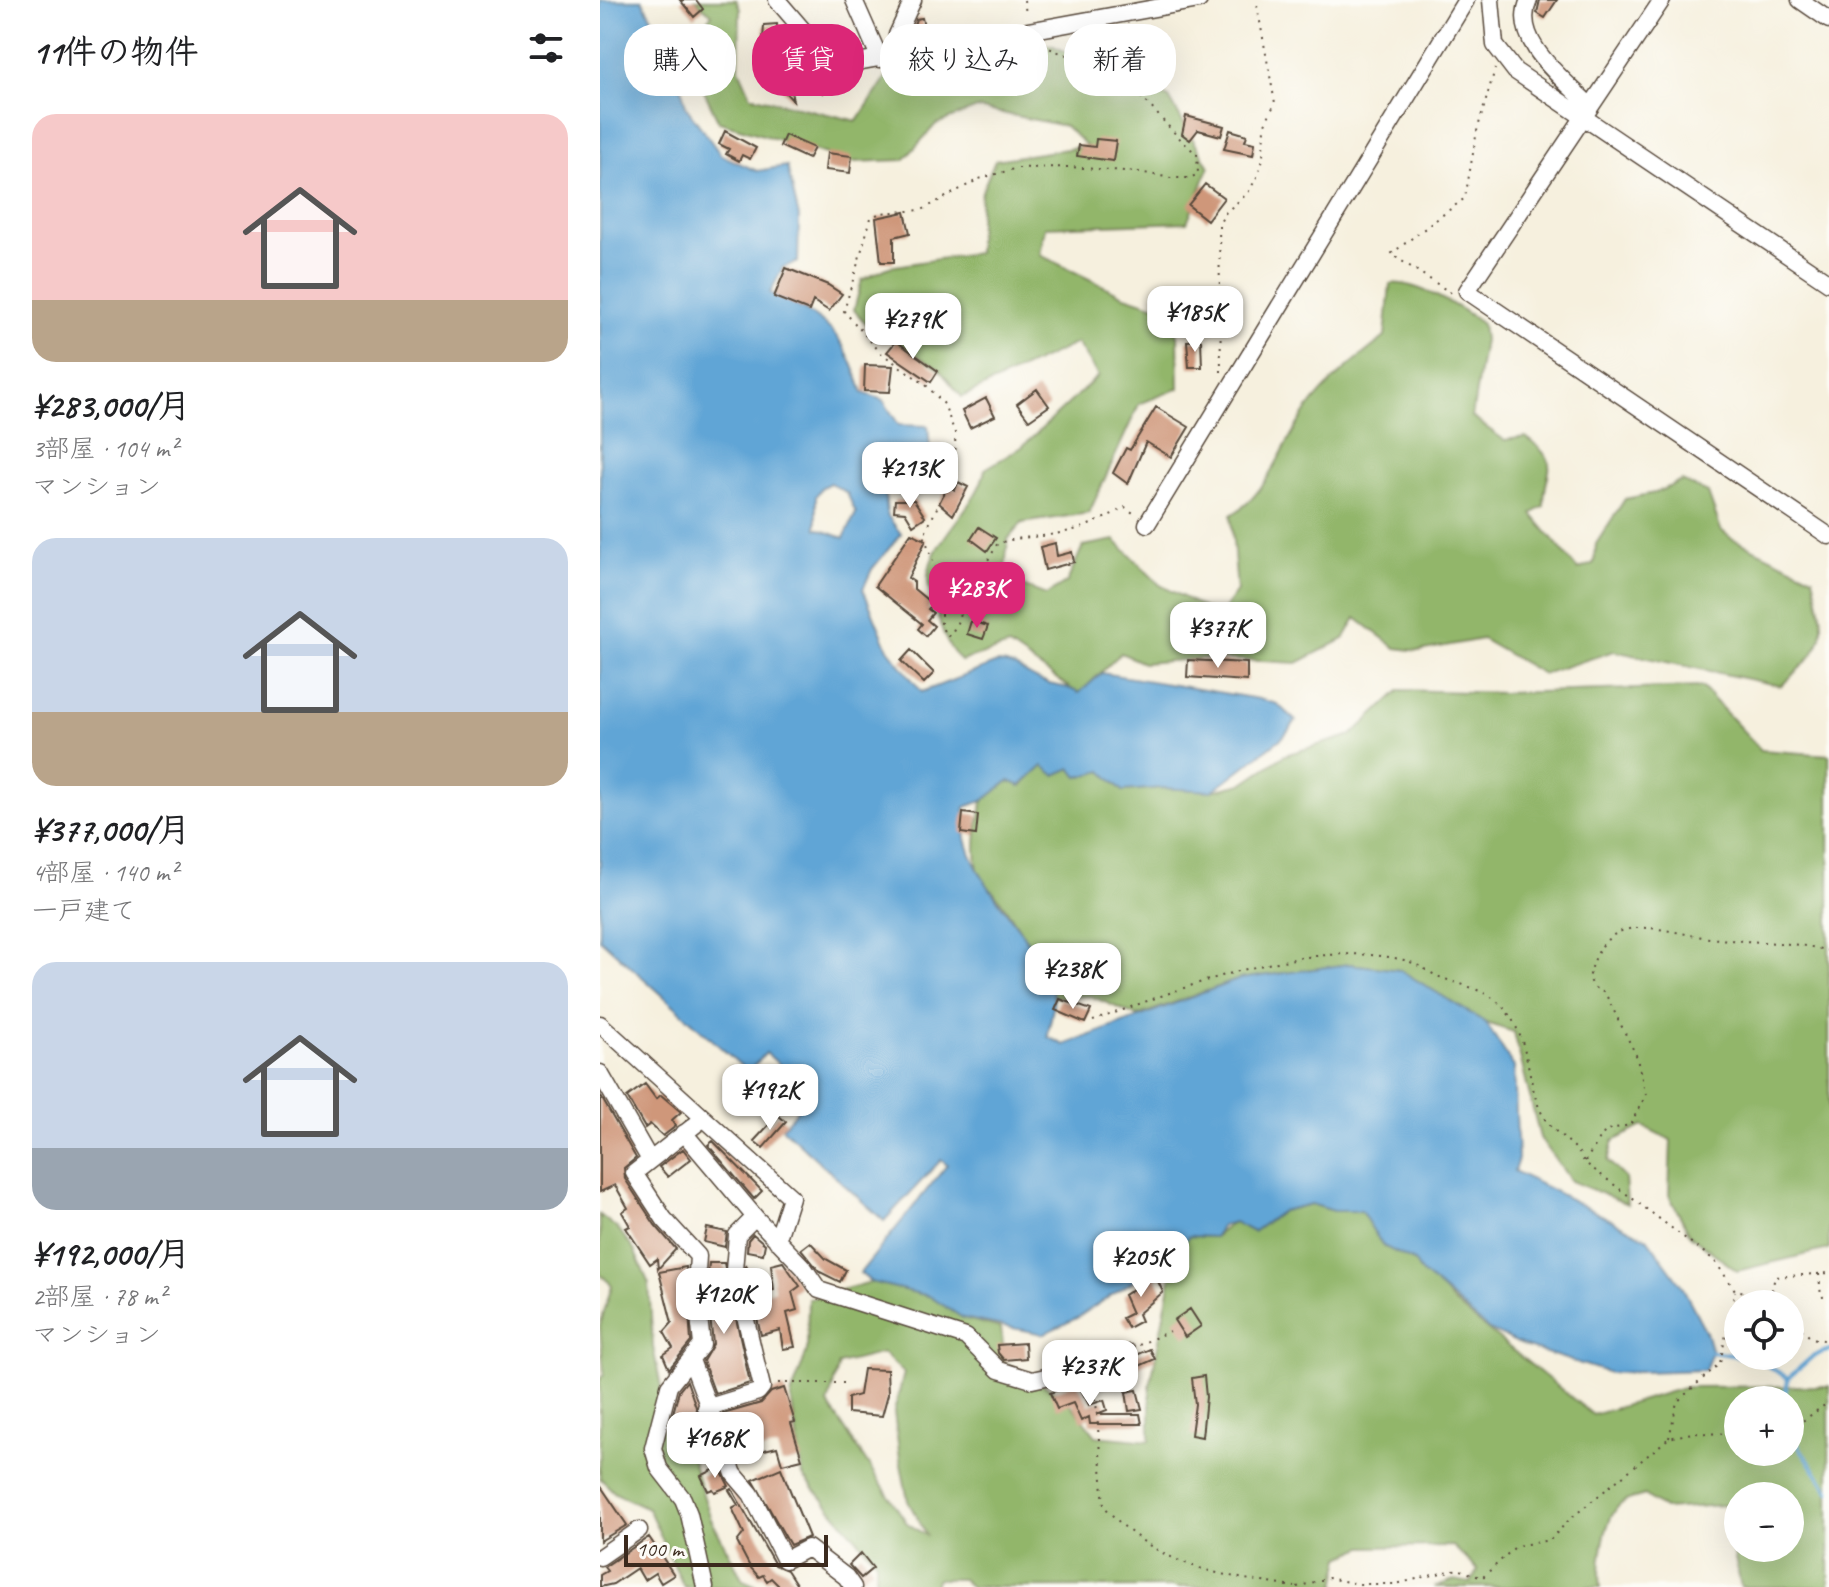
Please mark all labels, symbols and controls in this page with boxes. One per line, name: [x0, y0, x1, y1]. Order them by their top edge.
chip: 購入: [624, 24, 736, 96]
chip: 賃貸: [752, 24, 864, 96]
chip: 絞り込み: [880, 24, 1048, 96]
chip: 新着: [1064, 24, 1176, 96]
icon: filters: [524, 26, 568, 70]
text: 11件の物件: [32, 30, 199, 73]
icon: home: [228, 166, 372, 310]
pin: ¥185K: [1139, 286, 1251, 354]
pin: ¥279K: [857, 293, 969, 361]
text: ¥185K: [1165, 295, 1225, 328]
text: ¥279K: [883, 302, 943, 335]
text: ¥283,000/月: [32, 384, 191, 427]
text: 3部屋 · 104 m²: [32, 432, 177, 465]
pin: ¥213K: [854, 442, 966, 510]
text: ¥213K: [880, 451, 940, 484]
text: マンション: [32, 470, 161, 503]
pin: ¥283K: [921, 562, 1033, 630]
text: ¥283K: [947, 571, 1007, 604]
icon: home: [228, 590, 372, 734]
pin: ¥377K: [1162, 602, 1274, 670]
text: ¥377K: [1188, 611, 1248, 644]
text: ¥377,000/月: [32, 808, 191, 851]
text: 4部屋 · 140 m²: [32, 856, 177, 889]
text: 一戸建て: [32, 894, 136, 927]
pin: ¥238K: [1017, 943, 1129, 1011]
text: ¥238K: [1043, 952, 1103, 985]
icon: home: [228, 1014, 372, 1158]
pin: ¥192K: [714, 1064, 826, 1132]
text: ¥192K: [740, 1073, 800, 1106]
pin: ¥205K: [1085, 1231, 1197, 1299]
text: ¥192,000/月: [32, 1232, 191, 1275]
text: ¥205K: [1111, 1240, 1171, 1273]
pin: ¥120K: [668, 1268, 780, 1336]
text: ¥120K: [694, 1277, 754, 1310]
text: 2部屋 · 78 m²: [32, 1280, 166, 1313]
map controls: [1724, 1290, 1804, 1562]
button: locate: [1724, 1290, 1804, 1370]
text: マンション: [32, 1318, 161, 1351]
pin: ¥237K: [1034, 1340, 1146, 1408]
text: ¥237K: [1060, 1349, 1120, 1382]
button: +: [1724, 1386, 1804, 1466]
pin: ¥168K: [659, 1412, 771, 1480]
text: ¥168K: [685, 1421, 745, 1454]
button: −: [1724, 1482, 1804, 1562]
scale bar: [624, 1531, 828, 1567]
text: 100 m: [636, 1535, 683, 1563]

